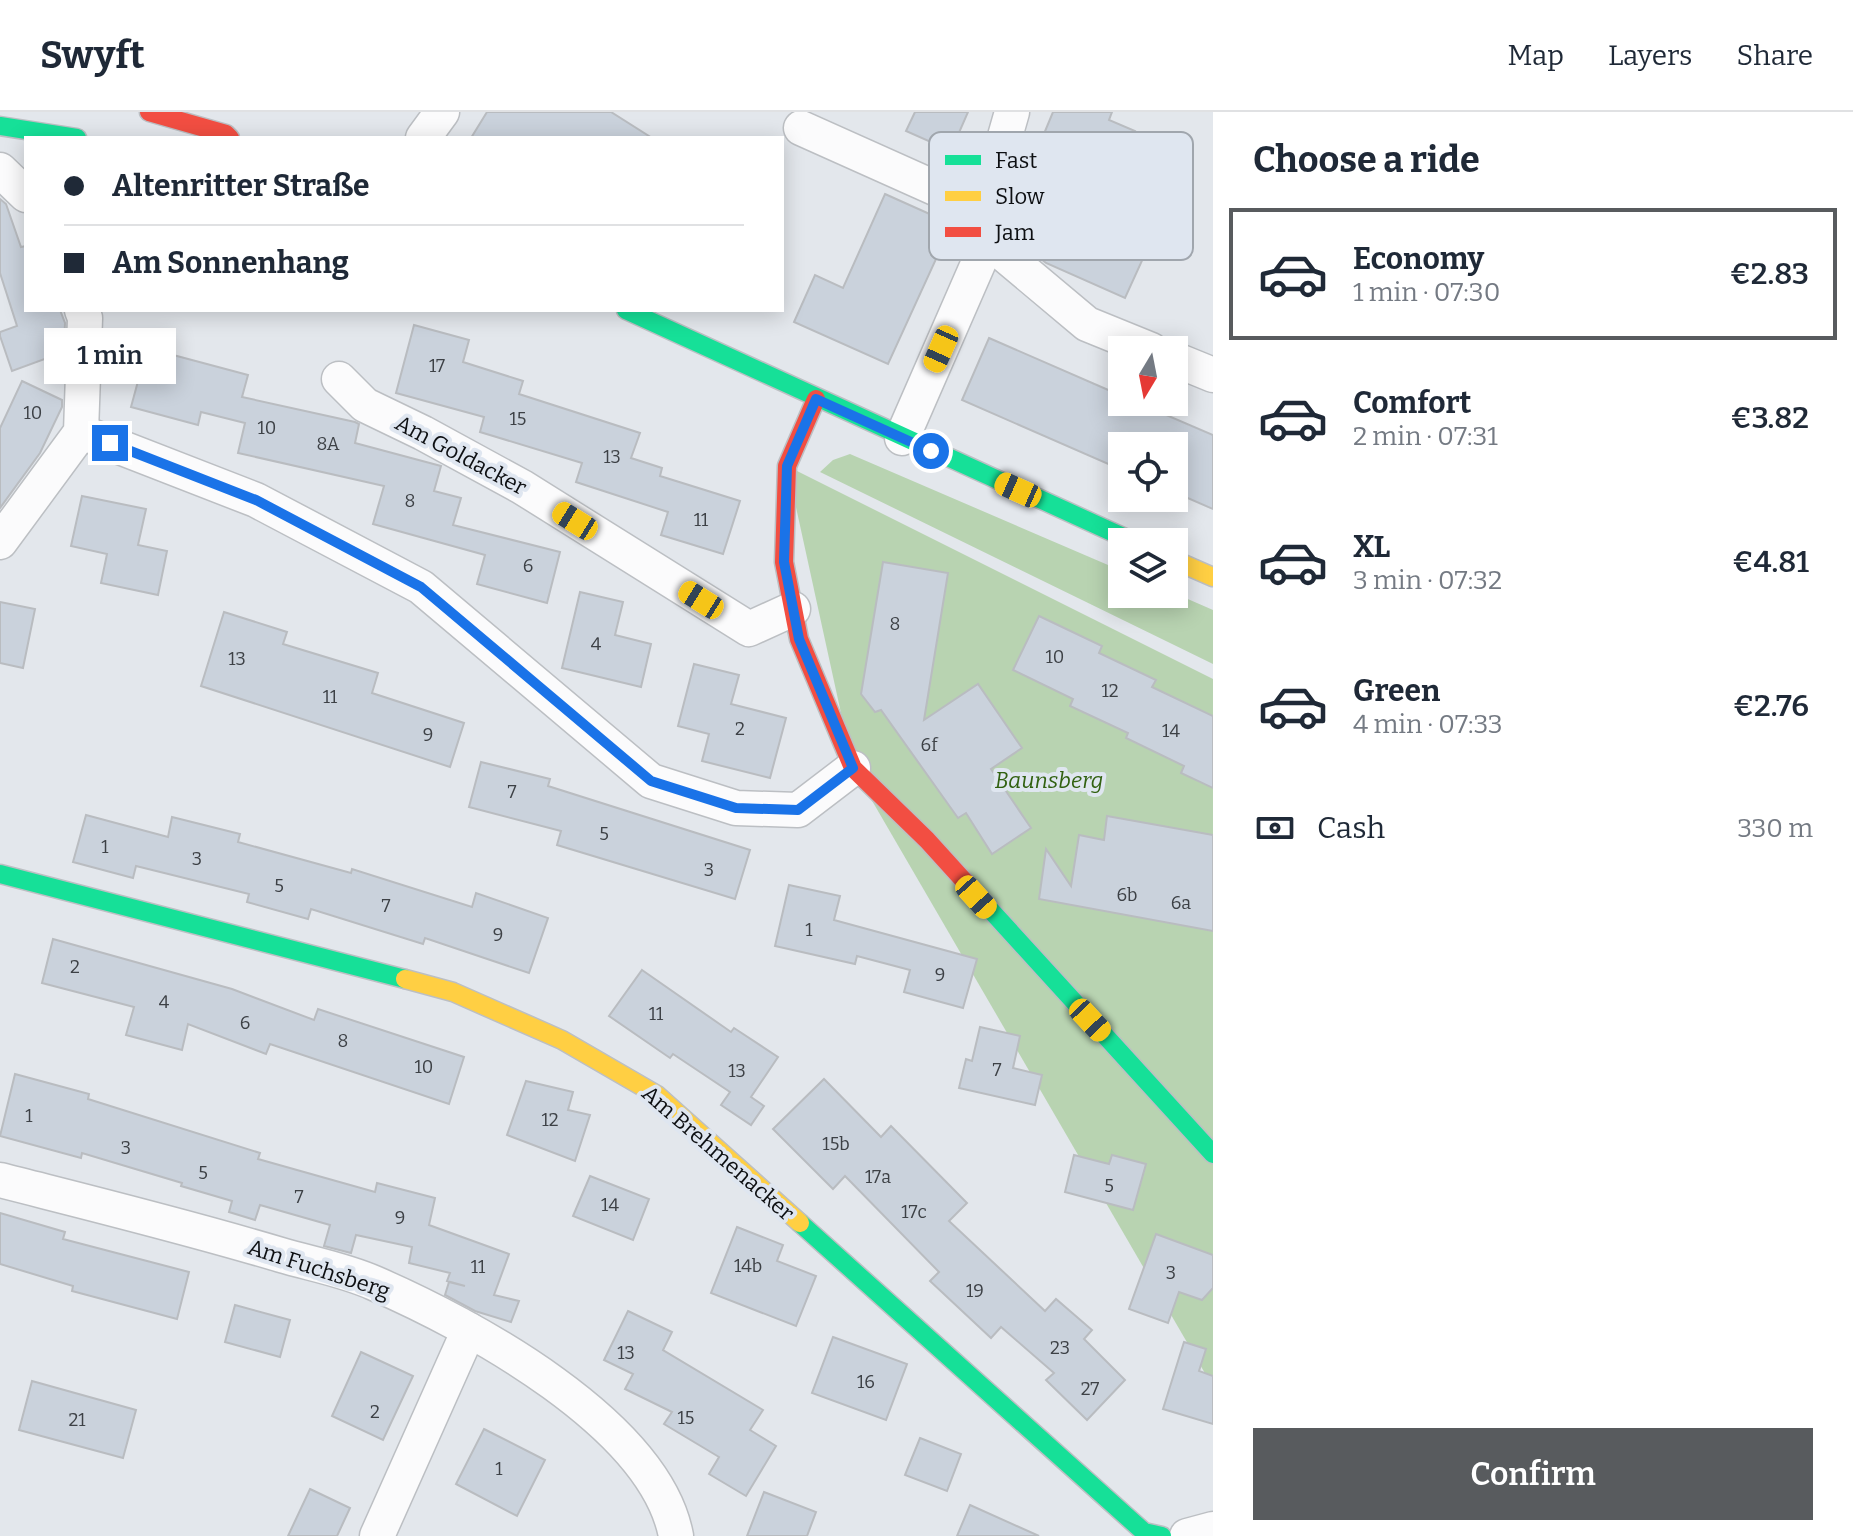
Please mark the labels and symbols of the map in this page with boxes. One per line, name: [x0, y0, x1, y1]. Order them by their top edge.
legend: [929, 132, 1193, 260]
text: Fast: [995, 147, 1037, 174]
text: Slow: [995, 183, 1045, 210]
text: Jam: [994, 219, 1035, 246]
car: [920, 322, 962, 376]
callout: 1 min: [44, 327, 176, 383]
north arrow: [1108, 336, 1188, 416]
house number: 17: [429, 355, 445, 377]
house number: 10: [24, 402, 42, 424]
house number: 15: [510, 408, 526, 430]
street label: Am Goldacker: [391, 409, 532, 501]
house number: 10: [258, 417, 276, 439]
route end: [92, 425, 128, 461]
house number: 8A: [317, 433, 340, 455]
route start: [913, 433, 949, 469]
house number: 13: [603, 446, 621, 468]
car: [991, 469, 1045, 511]
house number: 8: [405, 490, 415, 512]
car: [548, 498, 602, 544]
house number: 11: [694, 509, 709, 531]
house number: 6: [523, 555, 533, 577]
car: [674, 577, 728, 623]
house number: 8: [890, 613, 900, 635]
house number: 4: [591, 633, 602, 655]
house number: 10: [1046, 646, 1064, 668]
house number: 13: [228, 648, 246, 670]
house number: 12: [1101, 680, 1119, 702]
house number: 11: [323, 686, 338, 708]
house number: 2: [735, 718, 745, 740]
house number: 14: [1162, 720, 1180, 742]
house number: 9: [423, 724, 433, 746]
house number: 6f: [921, 734, 939, 756]
park label: Baunsberg: [995, 767, 1103, 794]
house number: 7: [507, 781, 517, 803]
house number: 5: [599, 823, 609, 845]
house number: 1: [101, 836, 109, 858]
house number: 3: [192, 848, 202, 870]
house number: 3: [704, 859, 714, 881]
car: [951, 871, 1001, 923]
house number: 5: [274, 875, 284, 897]
house number: 6b: [1117, 884, 1138, 906]
house number: 6a: [1171, 892, 1191, 914]
house number: 7: [381, 895, 391, 917]
house number: 1: [805, 919, 813, 941]
house number: 9: [493, 924, 503, 946]
house number: 2: [70, 956, 80, 978]
house number: 9: [935, 964, 945, 986]
house number: 4: [159, 991, 170, 1013]
car: [1065, 994, 1115, 1046]
house number: 11: [649, 1003, 664, 1025]
house number: 6: [240, 1012, 250, 1034]
house number: 8: [338, 1030, 348, 1052]
house number: 10: [415, 1056, 433, 1078]
house number: 7: [992, 1059, 1002, 1081]
house number: 13: [728, 1060, 746, 1082]
street label: Am Brehmenacker: [636, 1080, 800, 1227]
house number: 1: [25, 1105, 33, 1127]
house number: 12: [541, 1109, 559, 1131]
house number: 15b: [822, 1133, 850, 1155]
house number: 3: [121, 1137, 131, 1159]
house number: 5: [198, 1162, 208, 1184]
house number: 17a: [865, 1166, 891, 1188]
house number: 5: [1104, 1175, 1114, 1197]
house number: 7: [294, 1186, 304, 1208]
house number: 14: [601, 1194, 619, 1216]
house number: 17c: [901, 1201, 927, 1223]
house number: 9: [395, 1207, 405, 1229]
street label: Am Fuchsberg: [245, 1233, 393, 1305]
house number: 14b: [734, 1255, 762, 1277]
house number: 11: [471, 1256, 486, 1278]
house number: 3: [1166, 1262, 1176, 1284]
house number: 19: [966, 1280, 984, 1302]
house number: 23: [1050, 1337, 1070, 1359]
house number: 13: [617, 1342, 635, 1364]
house number: 16: [857, 1371, 875, 1393]
house number: 27: [1081, 1378, 1099, 1400]
house number: 2: [370, 1401, 380, 1423]
house number: 15: [678, 1407, 694, 1429]
house number: 21: [68, 1409, 86, 1431]
house number: 1: [495, 1458, 503, 1480]

